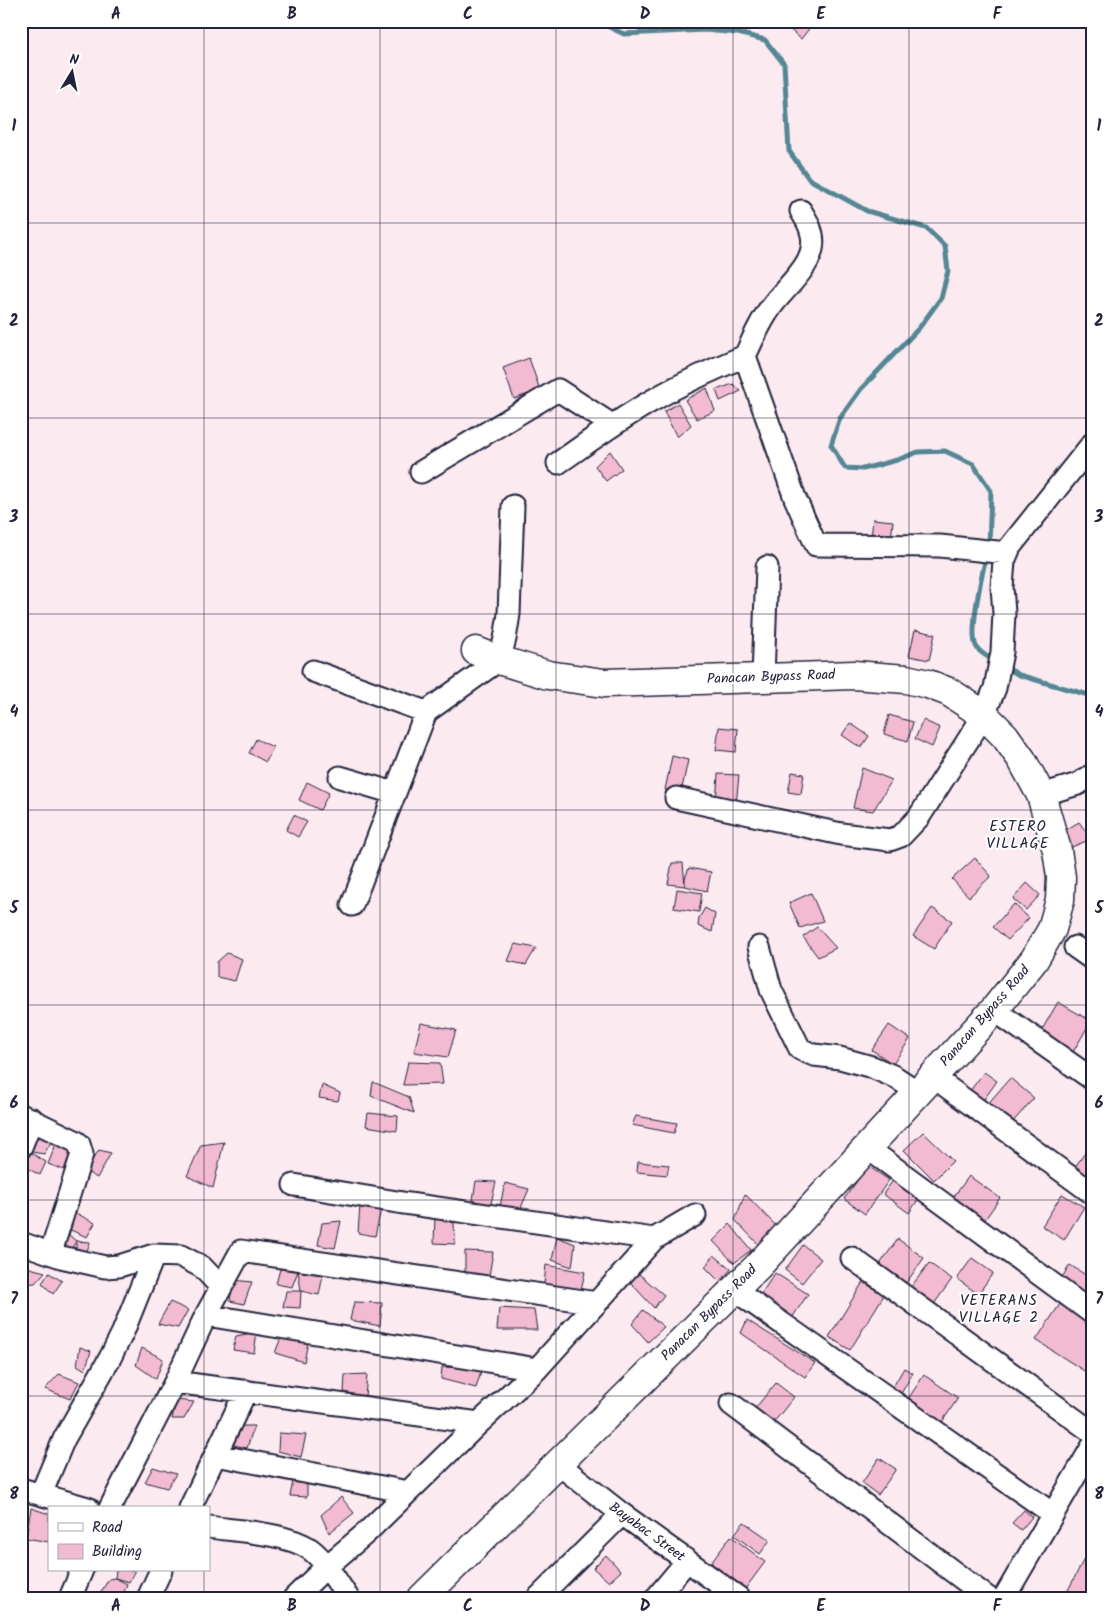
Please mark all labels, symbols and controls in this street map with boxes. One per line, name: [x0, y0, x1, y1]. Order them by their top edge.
text: A: [111, 2, 121, 27]
text: B: [287, 2, 297, 27]
text: C: [463, 2, 473, 27]
text: D: [640, 2, 651, 27]
text: E: [817, 2, 827, 27]
text: F: [993, 2, 1003, 27]
north arrow: [48, 48, 98, 98]
text: N: [68, 49, 81, 72]
text: 1: [12, 114, 17, 139]
text: 1: [1097, 114, 1102, 139]
text: 2: [9, 309, 19, 334]
text: 2: [1094, 309, 1104, 334]
text: 3: [9, 505, 19, 530]
text: 3: [1094, 505, 1104, 530]
street label: Panacan Bypass Road: [706, 664, 837, 690]
text: 4: [10, 700, 19, 725]
text: 4: [1095, 700, 1104, 725]
district label: ESTERO VILLAGE: [986, 815, 1050, 856]
text: 5: [9, 896, 20, 921]
text: 5: [1094, 896, 1105, 921]
street label: Panacan Bypass Road: [935, 960, 1036, 1072]
text: 6: [10, 1091, 19, 1116]
text: 6: [1095, 1091, 1104, 1116]
street label: Panacan Bypass Road: [656, 1259, 763, 1366]
text: 7: [10, 1287, 18, 1312]
text: 7: [1095, 1287, 1103, 1312]
district label: VETERANS VILLAGE 2: [959, 1289, 1039, 1330]
text: 8: [9, 1482, 19, 1507]
text: 8: [1094, 1482, 1104, 1507]
street label: Bayabac Street: [604, 1497, 690, 1568]
legend: [48, 1506, 210, 1572]
text: Road: [92, 1516, 123, 1540]
text: Building: [92, 1540, 142, 1564]
text: A: [111, 1594, 121, 1619]
text: B: [287, 1594, 297, 1619]
text: C: [463, 1594, 473, 1619]
text: D: [640, 1594, 651, 1619]
text: E: [817, 1594, 827, 1619]
text: F: [993, 1594, 1003, 1619]

